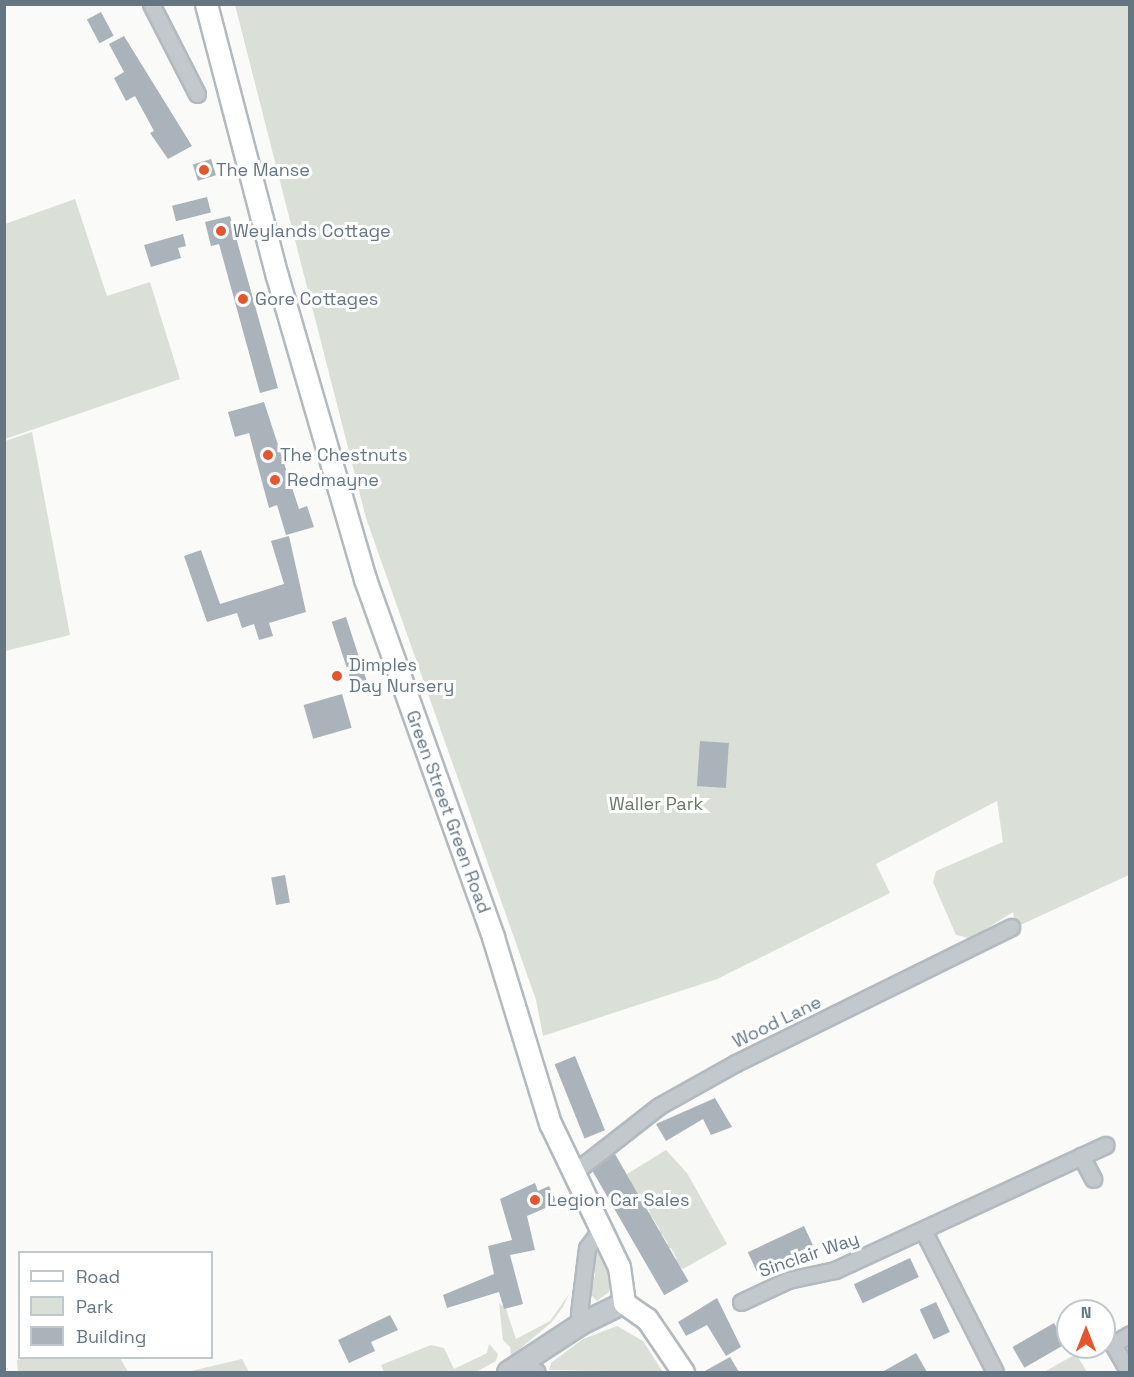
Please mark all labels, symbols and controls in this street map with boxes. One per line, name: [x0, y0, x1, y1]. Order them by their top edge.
place label: The Manse: [216, 159, 310, 181]
marker: The Manse: [197, 163, 211, 177]
place label: Weylands Cottage: [233, 220, 391, 242]
marker: Weylands Cottage: [214, 224, 228, 238]
place label: Gore Cottages: [255, 288, 378, 310]
marker: Gore Cottages: [236, 292, 250, 306]
place label: The Chestnuts: [280, 444, 407, 466]
marker: The Chestnuts: [261, 448, 275, 462]
place label: Redmayne: [287, 469, 379, 491]
marker: Redmayne: [268, 473, 282, 487]
place label: Dimples Day Nursery: [349, 655, 454, 698]
marker: Dimples Day Nursery: [330, 669, 344, 683]
street label: Green Street Green Road: [401, 708, 495, 916]
park label: Waller Park: [609, 793, 703, 815]
street label: Wood Lane: [729, 991, 825, 1053]
place label: Legion Car Sales: [547, 1189, 689, 1211]
marker: Legion Car Sales: [528, 1193, 542, 1207]
street label: Sinclair Way: [756, 1228, 862, 1282]
legend: [18, 1251, 213, 1359]
text: Road: [76, 1265, 120, 1288]
text: Park: [76, 1295, 113, 1318]
north arrow: [1056, 1299, 1116, 1359]
text: N: [1081, 1302, 1091, 1323]
text: Building: [76, 1325, 146, 1348]

